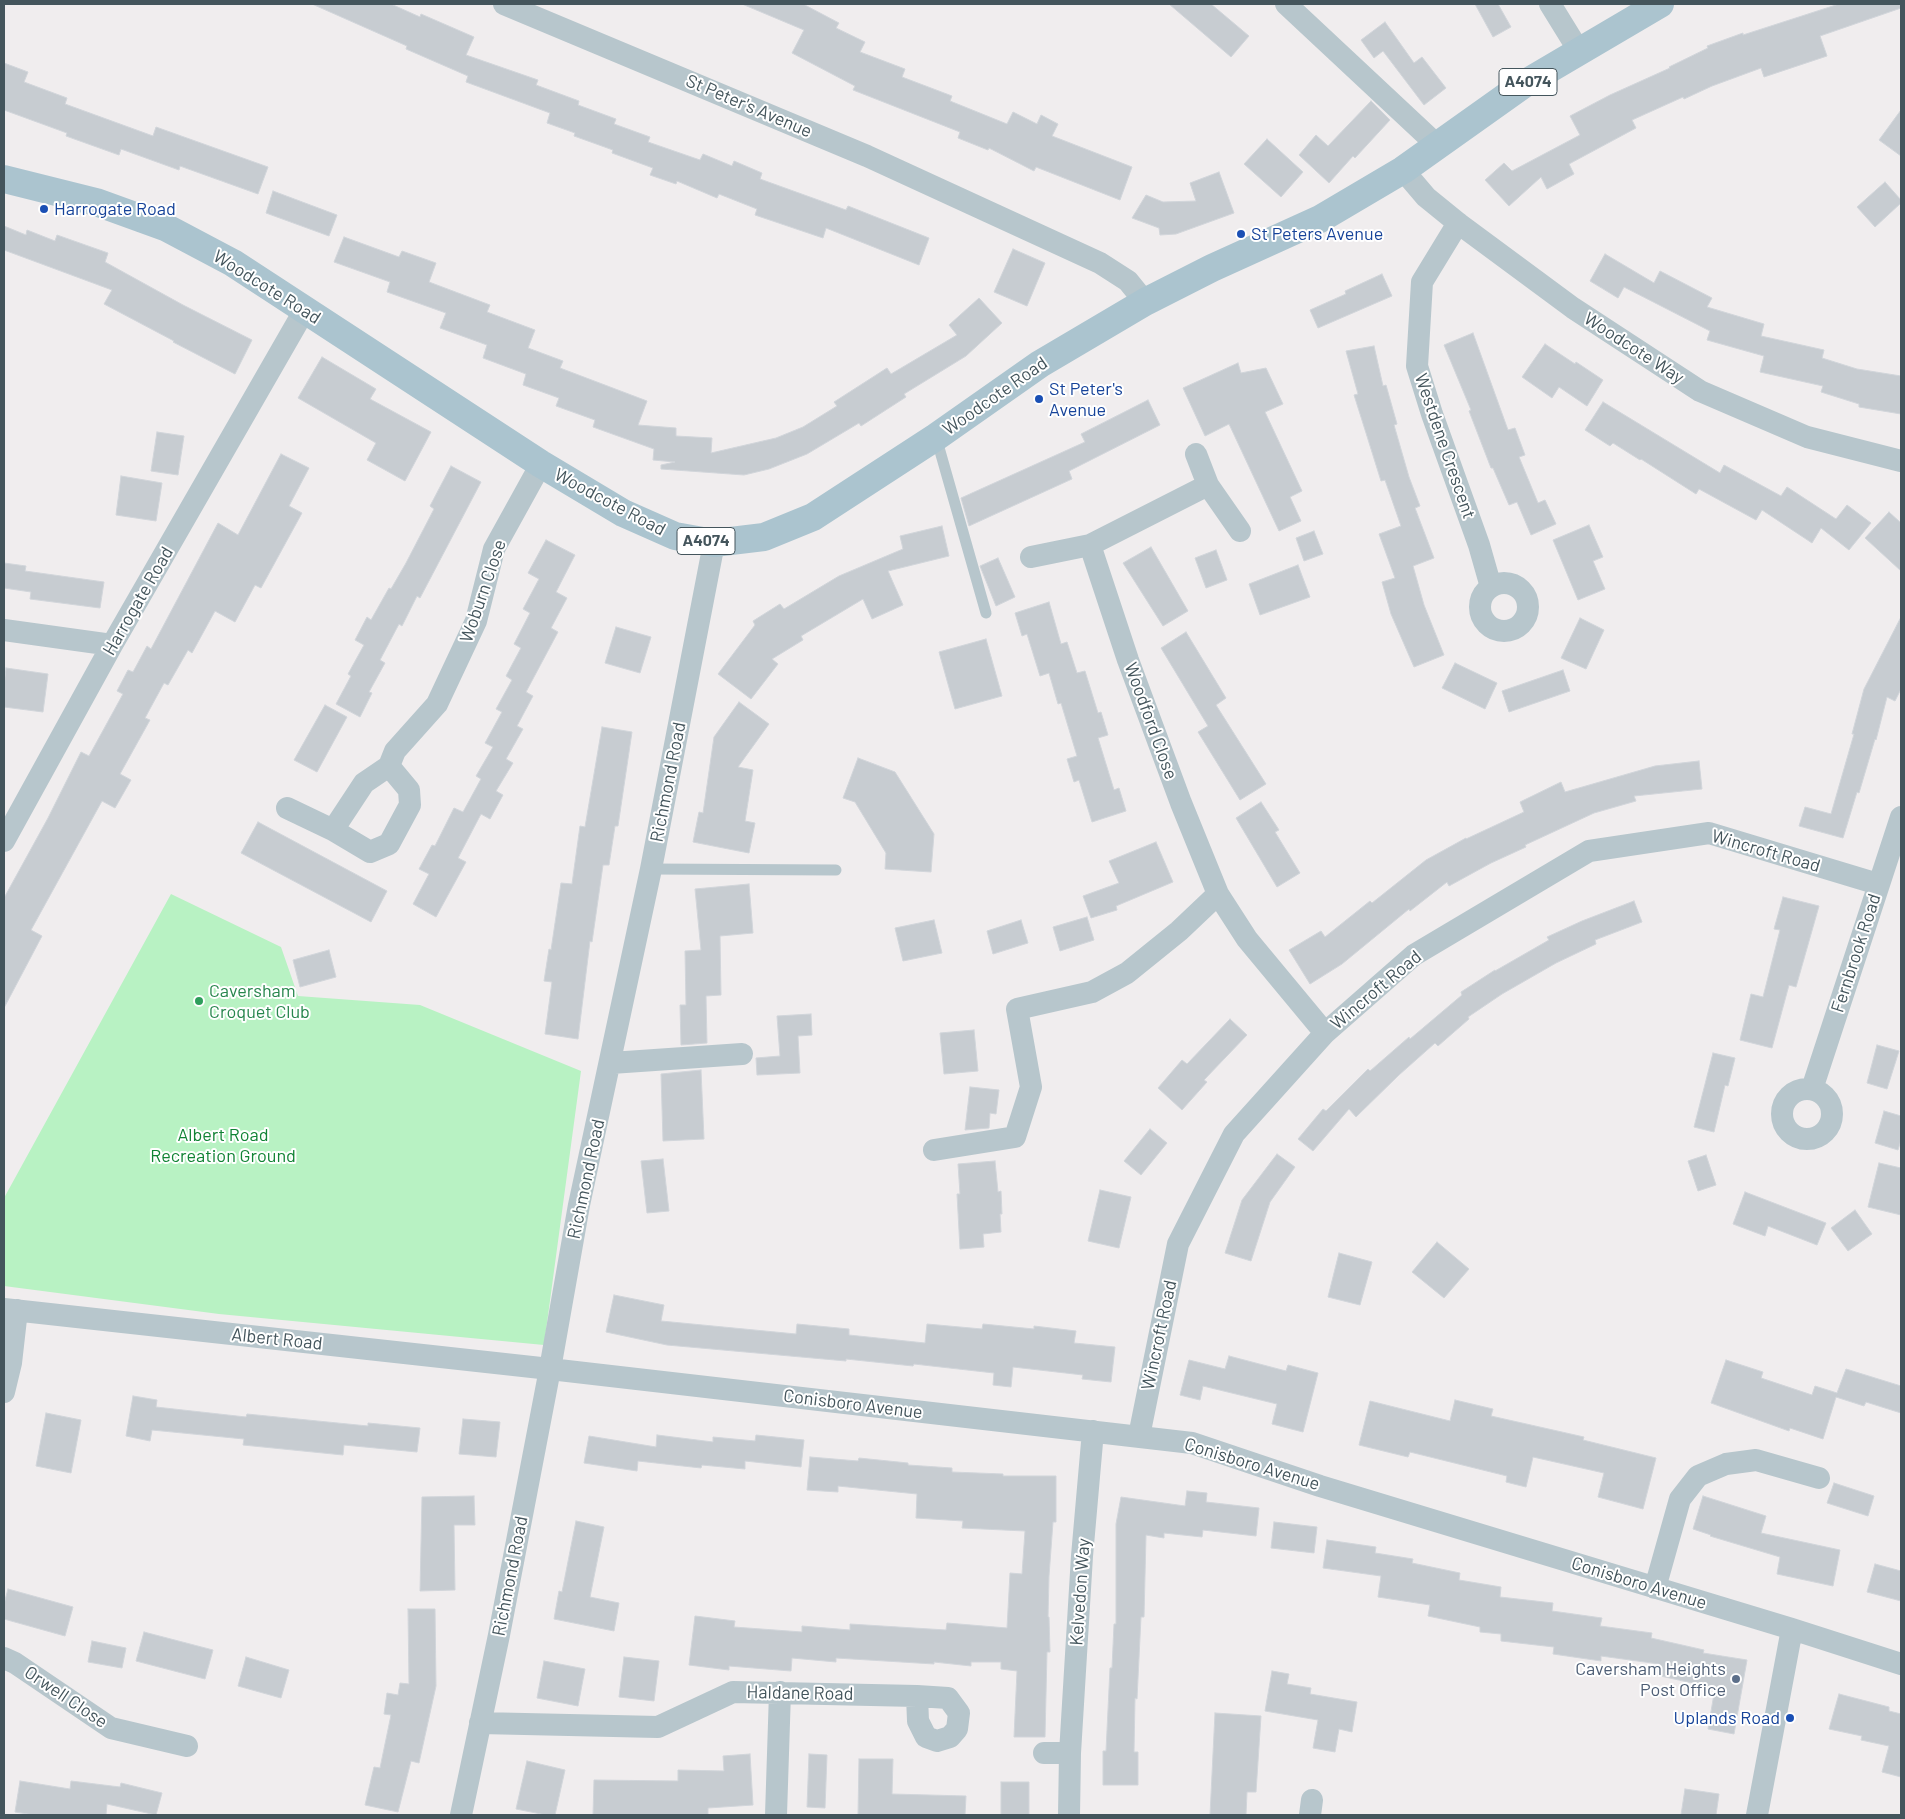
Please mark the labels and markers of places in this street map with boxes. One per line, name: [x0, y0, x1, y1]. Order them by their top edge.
place label: Harrogate Road: [54, 198, 176, 220]
marker: Harrogate Road: [38, 203, 50, 215]
place label: St Peters Avenue: [1251, 223, 1383, 245]
marker: St Peters Avenue: [1235, 228, 1247, 240]
place label: St Peter's Avenue: [1049, 378, 1123, 420]
marker: St Peter's Avenue: [1033, 393, 1045, 405]
place label: Caversham Croquet Club: [209, 980, 310, 1022]
marker: Caversham Croquet Club: [193, 995, 205, 1007]
place label: Caversham Heights Post Office: [1575, 1658, 1726, 1700]
marker: Caversham Heights Post Office: [1730, 1673, 1742, 1685]
place label: Uplands Road: [1674, 1707, 1780, 1729]
marker: Uplands Road: [1784, 1712, 1796, 1724]

